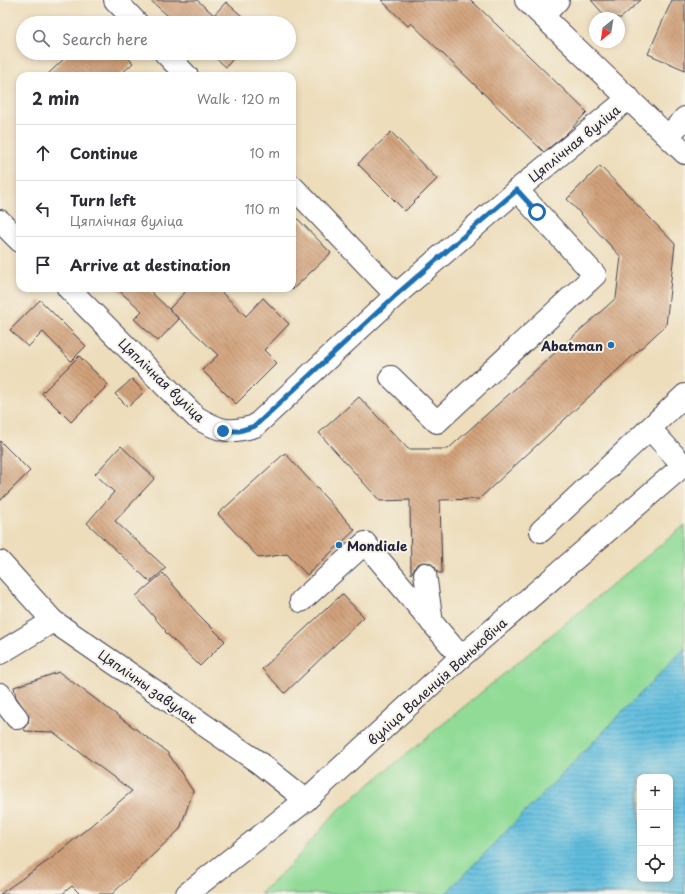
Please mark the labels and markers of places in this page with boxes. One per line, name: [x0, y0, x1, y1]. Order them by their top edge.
place label: Abatman: [540, 336, 603, 355]
marker: Abatman: [606, 340, 616, 350]
place label: Mondiale: [347, 536, 408, 555]
marker: Mondiale: [334, 540, 344, 550]

